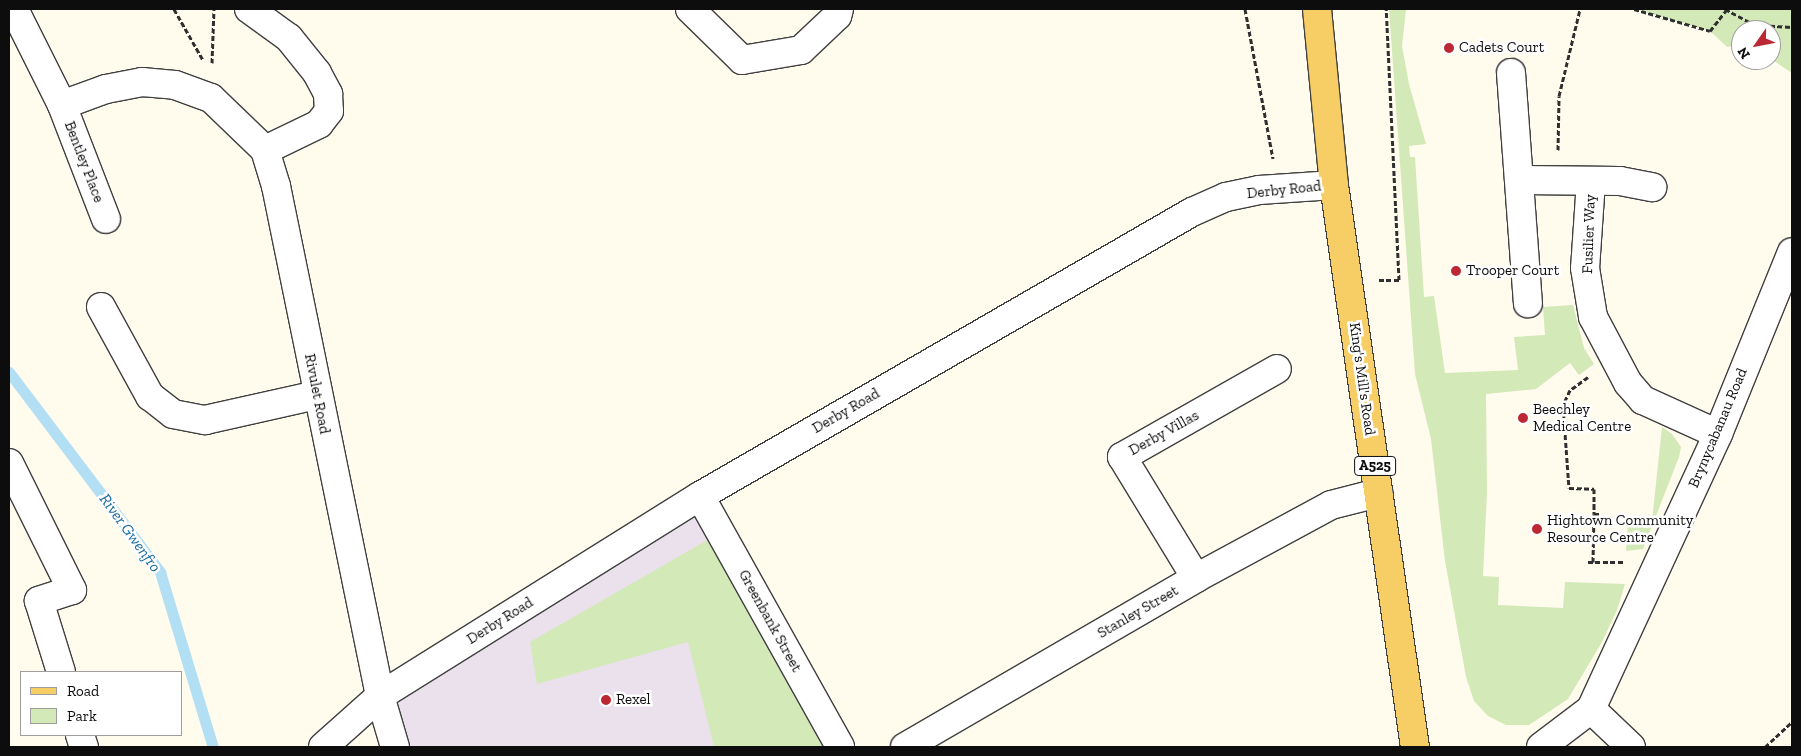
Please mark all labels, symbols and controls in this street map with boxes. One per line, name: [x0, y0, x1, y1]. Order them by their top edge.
north arrow: [1731, 20, 1781, 70]
place label: Cadets Court: [1459, 39, 1544, 57]
marker: Cadets Court: [1443, 42, 1455, 54]
text: N: [1734, 44, 1754, 62]
street label: Bentley Place: [60, 119, 108, 205]
street label: Derby Road: [1246, 177, 1322, 203]
street label: Fusilier Way: [1579, 193, 1599, 275]
place label: Trooper Court: [1466, 262, 1559, 280]
marker: Trooper Court: [1450, 265, 1462, 277]
street label: King's Mill's Road: [1345, 321, 1379, 437]
street label: Rivulet Road: [300, 352, 334, 436]
street label: Brynycabanau Road: [1685, 366, 1751, 490]
street label: Derby Road: [809, 384, 883, 438]
place label: Beechley Medical Centre: [1533, 400, 1631, 435]
street label: Derby Villas: [1125, 406, 1203, 460]
marker: Beechley Medical Centre: [1517, 412, 1529, 424]
road number: A525: [1354, 454, 1396, 478]
water label: River Gwenfro: [95, 490, 165, 576]
place label: Hightown Community Resource Centre: [1547, 511, 1693, 546]
marker: Hightown Community Resource Centre: [1531, 523, 1543, 535]
street label: Greenbank Street: [735, 567, 805, 675]
street label: Stanley Street: [1094, 582, 1182, 642]
street label: Derby Road: [463, 593, 537, 649]
legend: [20, 671, 182, 736]
text: Road: [67, 682, 99, 700]
place label: Rexel: [616, 691, 650, 709]
marker: Rexel: [600, 694, 612, 706]
text: Park: [67, 707, 97, 725]

